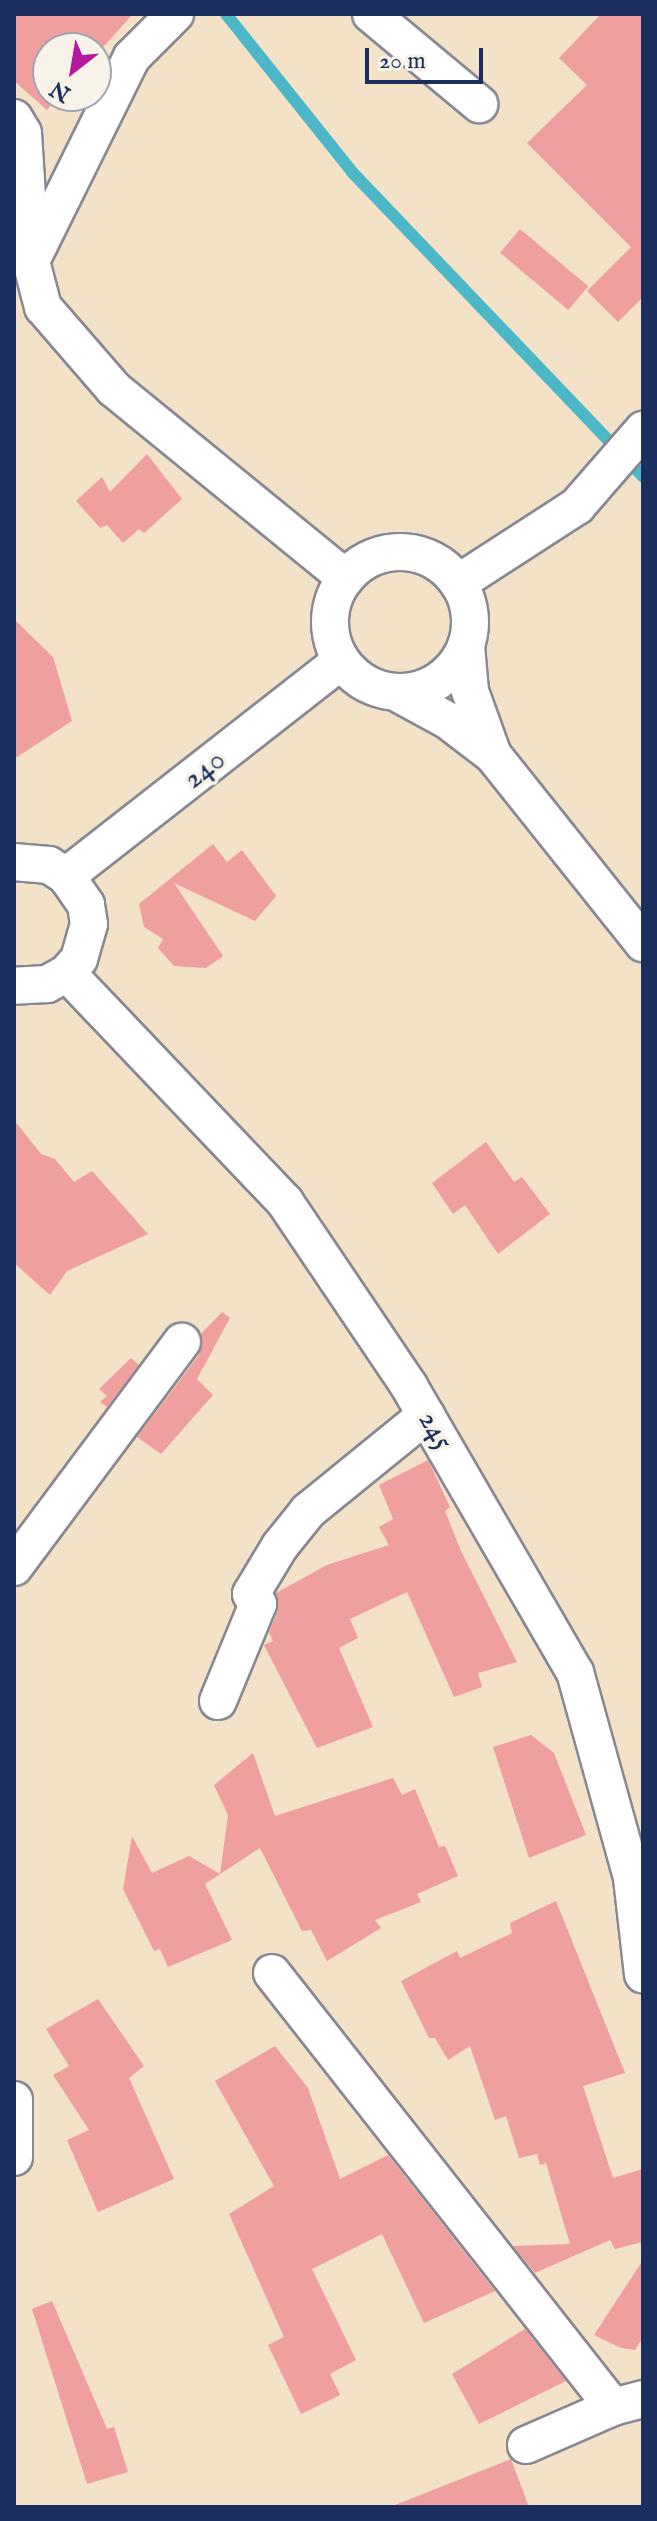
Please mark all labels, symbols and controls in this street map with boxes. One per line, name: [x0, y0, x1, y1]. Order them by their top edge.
north arrow: [32, 32, 112, 112]
scale bar: [369, 32, 487, 82]
text: 20 m: [379, 46, 426, 77]
text: N: [45, 74, 76, 108]
street label: 240: [177, 742, 233, 798]
street label: 245: [410, 1405, 460, 1457]

